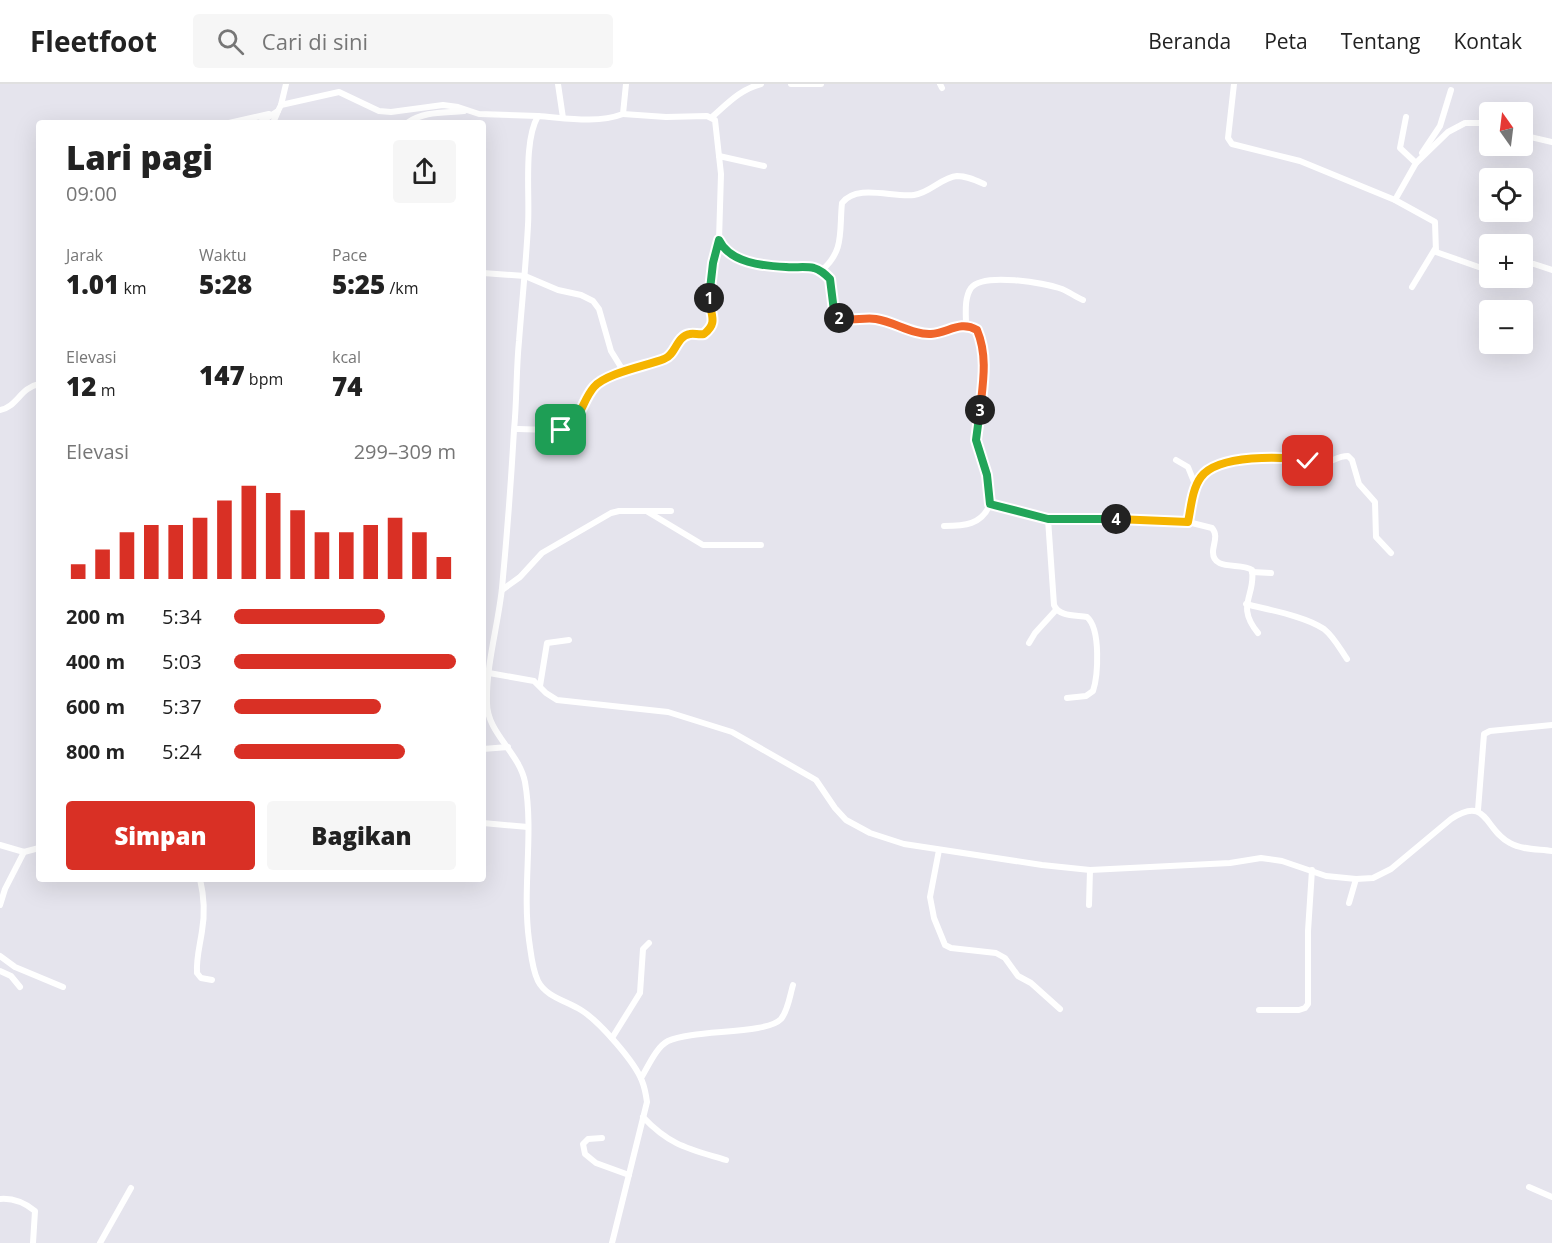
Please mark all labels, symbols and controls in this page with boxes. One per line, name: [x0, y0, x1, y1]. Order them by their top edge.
search box: [193, 14, 613, 68]
text: Fleetfoot: [30, 22, 157, 60]
icon: search: [214, 25, 247, 58]
text: Cari di sini: [262, 26, 368, 56]
text: Beranda: [1148, 27, 1231, 55]
text: Peta: [1264, 27, 1308, 55]
text: Tentang: [1341, 27, 1420, 55]
text: Kontak: [1453, 27, 1522, 55]
north arrow: [1479, 102, 1533, 156]
map controls: [1479, 102, 1533, 354]
text: Lari pagi: [66, 135, 213, 180]
button: share: [393, 140, 456, 203]
button: locate: [1479, 168, 1533, 222]
text: 09:00: [66, 180, 117, 207]
button: +: [1479, 234, 1533, 288]
text: Jarak: [66, 244, 103, 266]
text: Waktu: [199, 244, 247, 266]
text: Pace: [332, 244, 367, 266]
text: 1.01: [66, 266, 119, 302]
text: 5:28: [199, 266, 252, 302]
text: 5:25: [332, 266, 385, 302]
text: km: [119, 277, 147, 299]
text: /km: [385, 277, 418, 299]
pin: 1: [694, 283, 724, 313]
text: 1: [704, 287, 714, 309]
button: −: [1479, 300, 1533, 354]
pin: 2: [824, 303, 854, 333]
text: 2: [834, 307, 844, 329]
text: Elevasi: [66, 346, 116, 368]
text: kcal: [332, 346, 361, 368]
text: 147: [199, 357, 245, 393]
text: 12: [66, 368, 96, 404]
text: bpm: [245, 368, 283, 390]
text: 74: [332, 368, 362, 404]
text: m: [96, 379, 115, 401]
pin: 3: [965, 395, 995, 425]
text: 3: [975, 399, 985, 421]
pin: [535, 404, 586, 455]
icon: arrive: [544, 413, 577, 446]
pin: [1282, 435, 1333, 486]
text: Elevasi: [66, 438, 129, 465]
text: 299–309 m: [354, 438, 456, 465]
icon: check: [1291, 444, 1324, 477]
pin: 4: [1101, 504, 1131, 534]
text: 4: [1111, 508, 1121, 530]
text: 200 m: [66, 603, 125, 630]
text: 5:34: [162, 603, 202, 630]
text: 400 m: [66, 648, 125, 675]
text: 5:03: [162, 648, 202, 675]
text: 600 m: [66, 693, 125, 720]
text: 5:37: [162, 693, 202, 720]
text: 800 m: [66, 738, 125, 765]
text: 5:24: [162, 738, 202, 765]
button: Simpan: [66, 801, 255, 870]
button: Bagikan: [267, 801, 456, 870]

